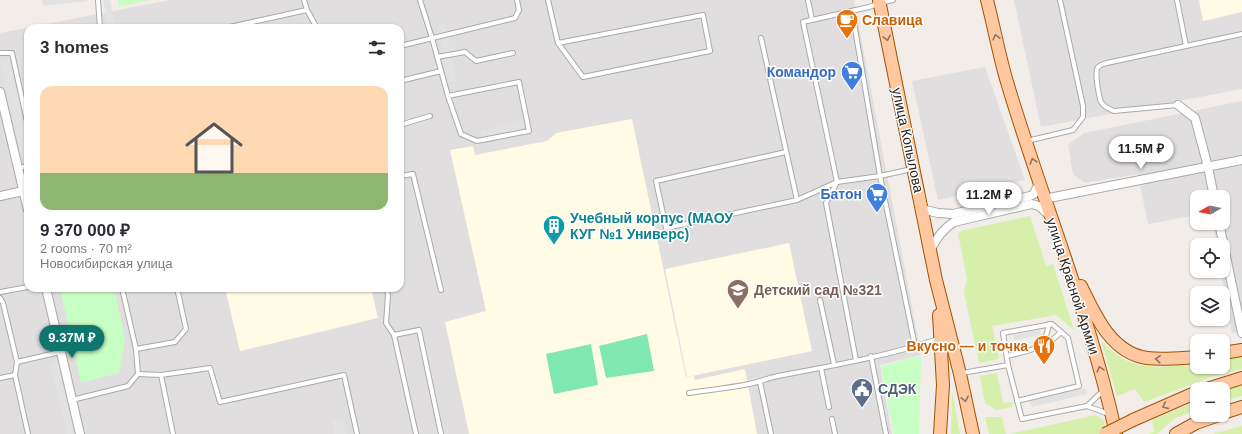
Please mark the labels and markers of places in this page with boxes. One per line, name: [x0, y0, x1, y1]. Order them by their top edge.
cafe icon: Славица: [834, 7, 860, 40]
place label: Славица: [862, 12, 923, 28]
supermarket icon: Командор: [839, 59, 865, 92]
place label: Командор: [767, 64, 836, 80]
pin: 11.5M ₽: [1104, 136, 1178, 170]
supermarket icon: Батон: [864, 181, 890, 214]
pin: 11.2M ₽: [952, 182, 1026, 216]
place label: Батон: [820, 186, 862, 202]
place label: Учебный корпус (МАОУ КУГ №1 Универс): [570, 210, 733, 242]
building icon: Учебный корпус (МАОУ КУГ №1 Универс): [541, 213, 567, 246]
school or university icon: Детский сад №321: [725, 277, 751, 310]
place label: Детский сад №321: [754, 282, 882, 298]
pin: 9.37M ₽: [35, 325, 109, 359]
restaurant icon: Вкусно — и точка: [1031, 333, 1057, 366]
place label: Вкусно — и точка: [907, 338, 1028, 354]
public building icon: СДЭК: [849, 376, 875, 409]
place label: СДЭК: [878, 381, 917, 397]

